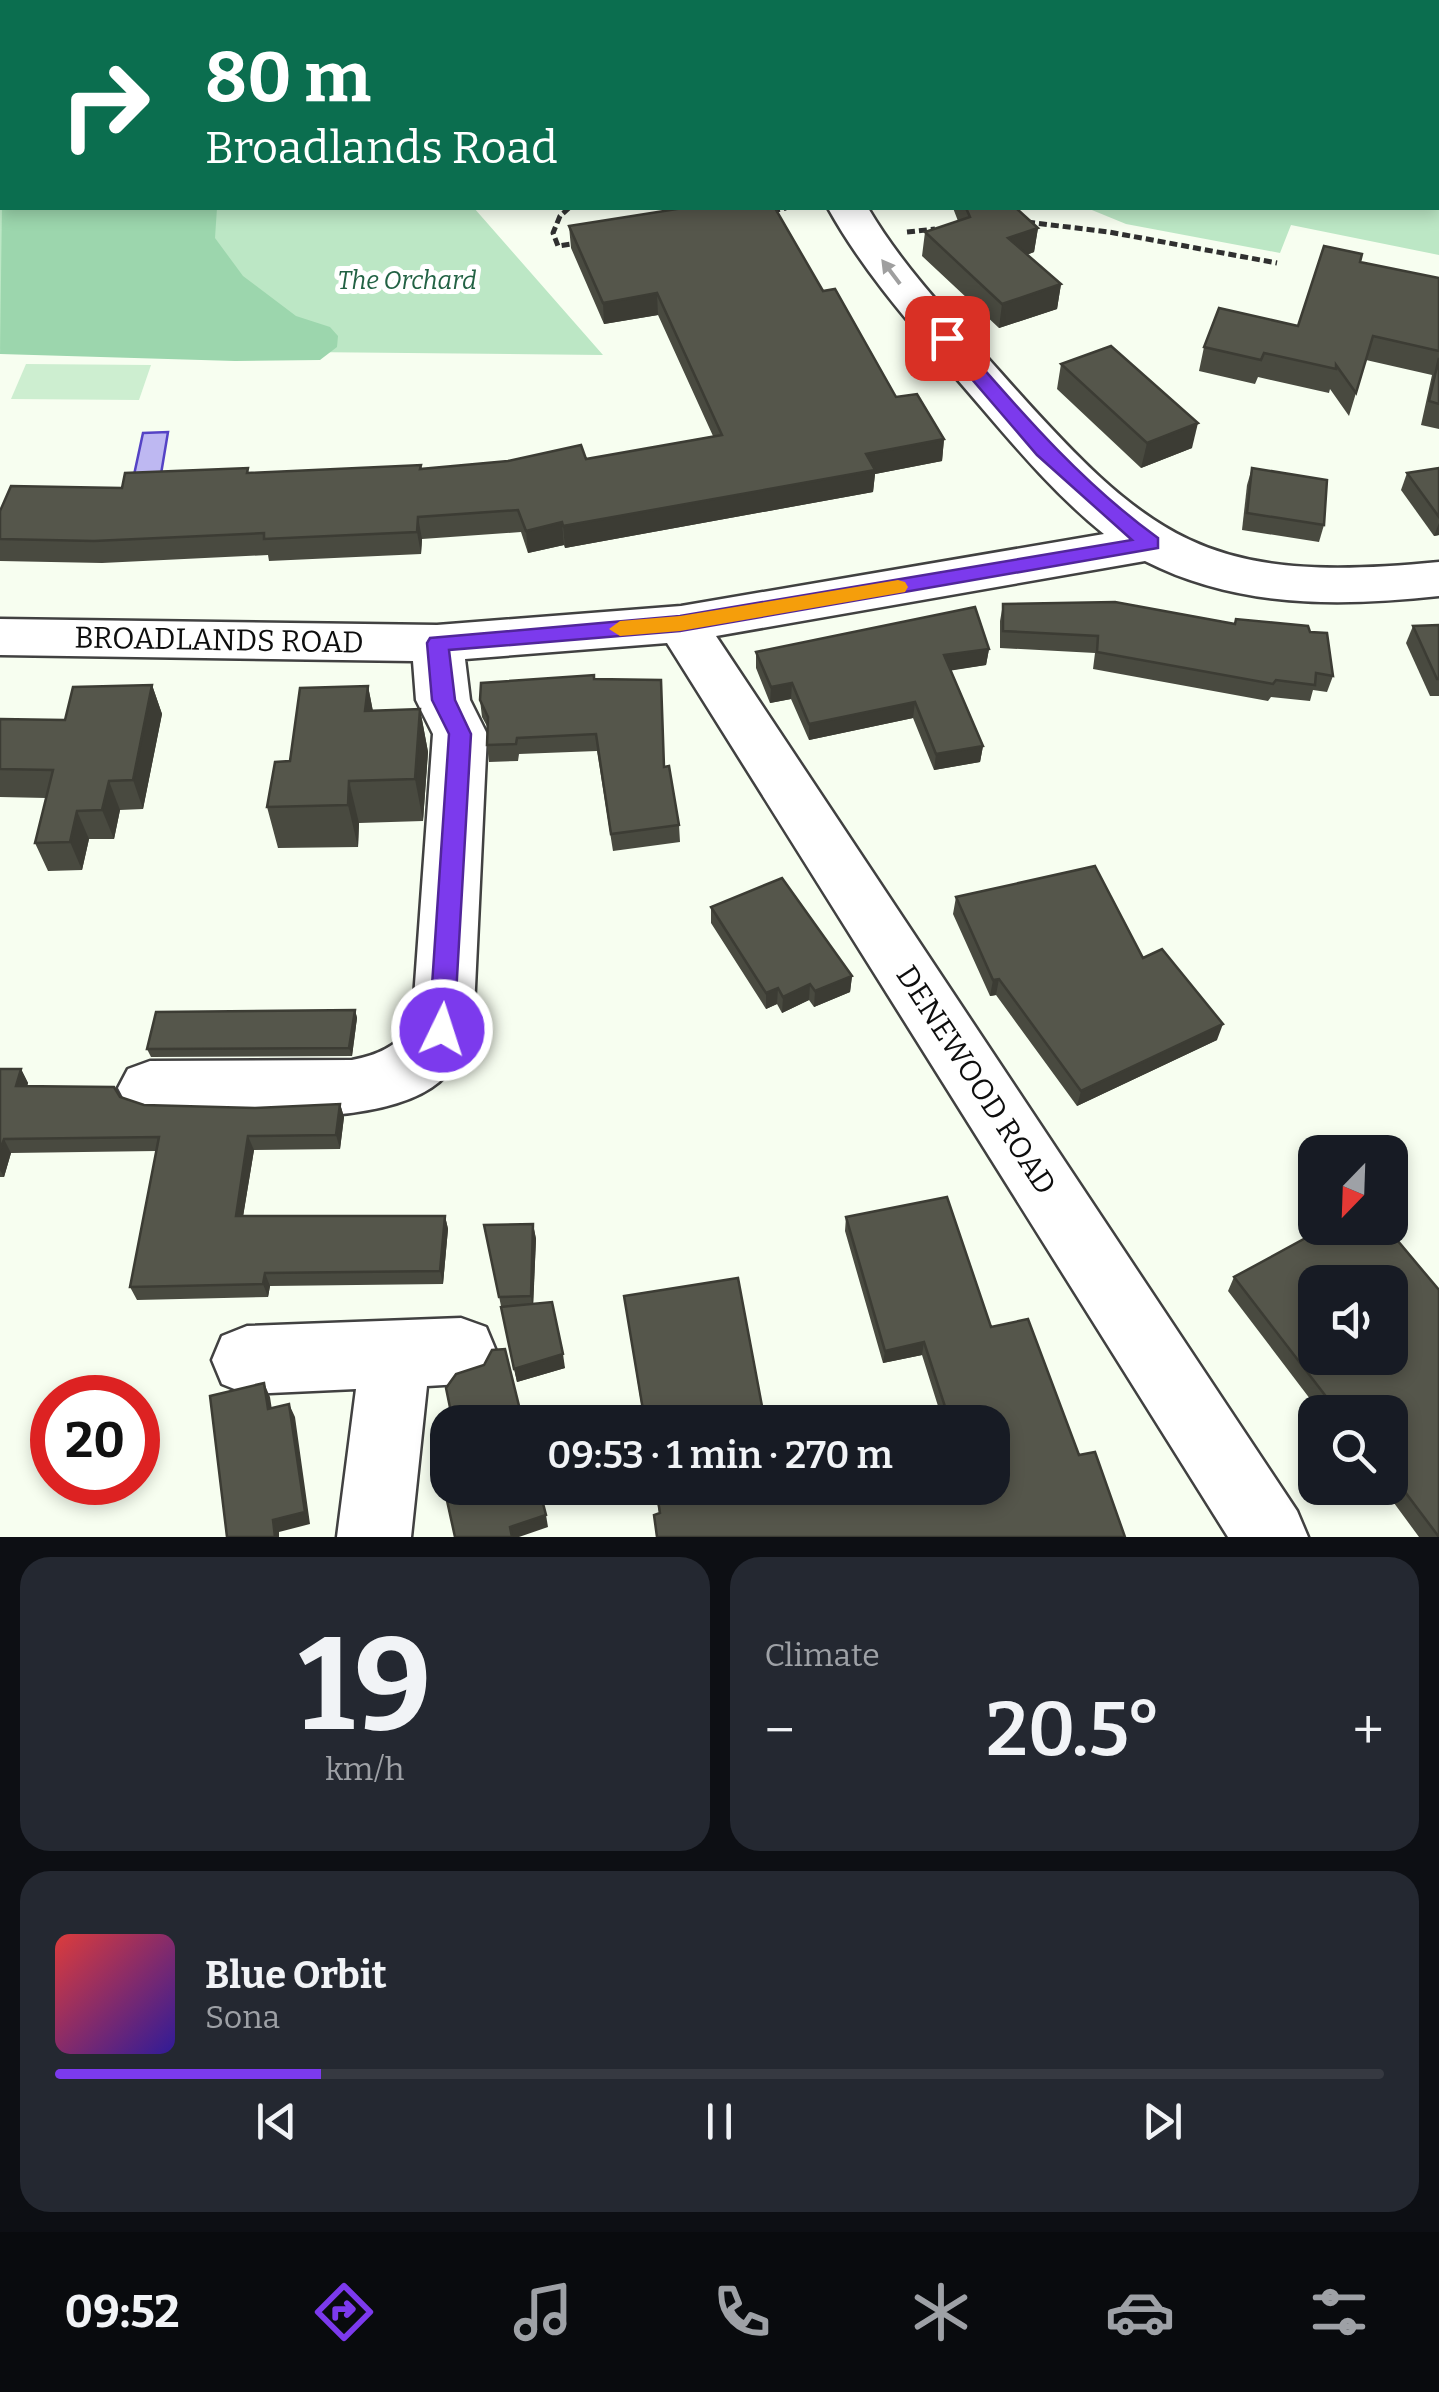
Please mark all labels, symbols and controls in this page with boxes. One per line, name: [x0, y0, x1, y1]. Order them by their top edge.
text: 80 m: [205, 36, 371, 120]
icon: right: [40, 40, 170, 170]
text: Broadlands Road: [205, 121, 558, 175]
one-way arrow: [880, 259, 901, 285]
park label: The Orchard: [337, 266, 477, 296]
pin: [905, 296, 990, 381]
icon: arrive: [920, 311, 975, 366]
street label: BROADLANDS ROAD: [74, 619, 364, 661]
street label: DENEWOOD ROAD: [889, 959, 1063, 1201]
position arrow: [390, 978, 494, 1082]
north arrow: [1298, 1135, 1408, 1245]
map controls: [1298, 1135, 1408, 1505]
button: sound: [1298, 1265, 1408, 1375]
speed limit sign: 20: [30, 1375, 160, 1505]
button: search: [1298, 1395, 1408, 1505]
text: 09:53 · 1 min · 270 m: [547, 1432, 893, 1478]
text: 19: [298, 1607, 431, 1763]
text: Climate: [765, 1636, 880, 1674]
text: 20.5°: [986, 1685, 1162, 1775]
text: −: [765, 1698, 795, 1764]
text: +: [1353, 1698, 1384, 1764]
text: km/h: [325, 1750, 404, 1788]
text: Blue Orbit: [205, 1952, 387, 1998]
text: Sona: [205, 1998, 280, 2036]
icon: previous: [249, 2094, 304, 2149]
icon: pause: [692, 2094, 747, 2149]
icon: next: [1135, 2094, 1190, 2149]
icon: directions: [309, 2277, 379, 2347]
icon: music: [508, 2277, 578, 2347]
icon: phone: [707, 2277, 777, 2347]
icon: climate: [906, 2277, 976, 2347]
icon: car: [1105, 2277, 1175, 2347]
icon: filters: [1304, 2277, 1374, 2347]
text: 09:52: [65, 2285, 180, 2339]

